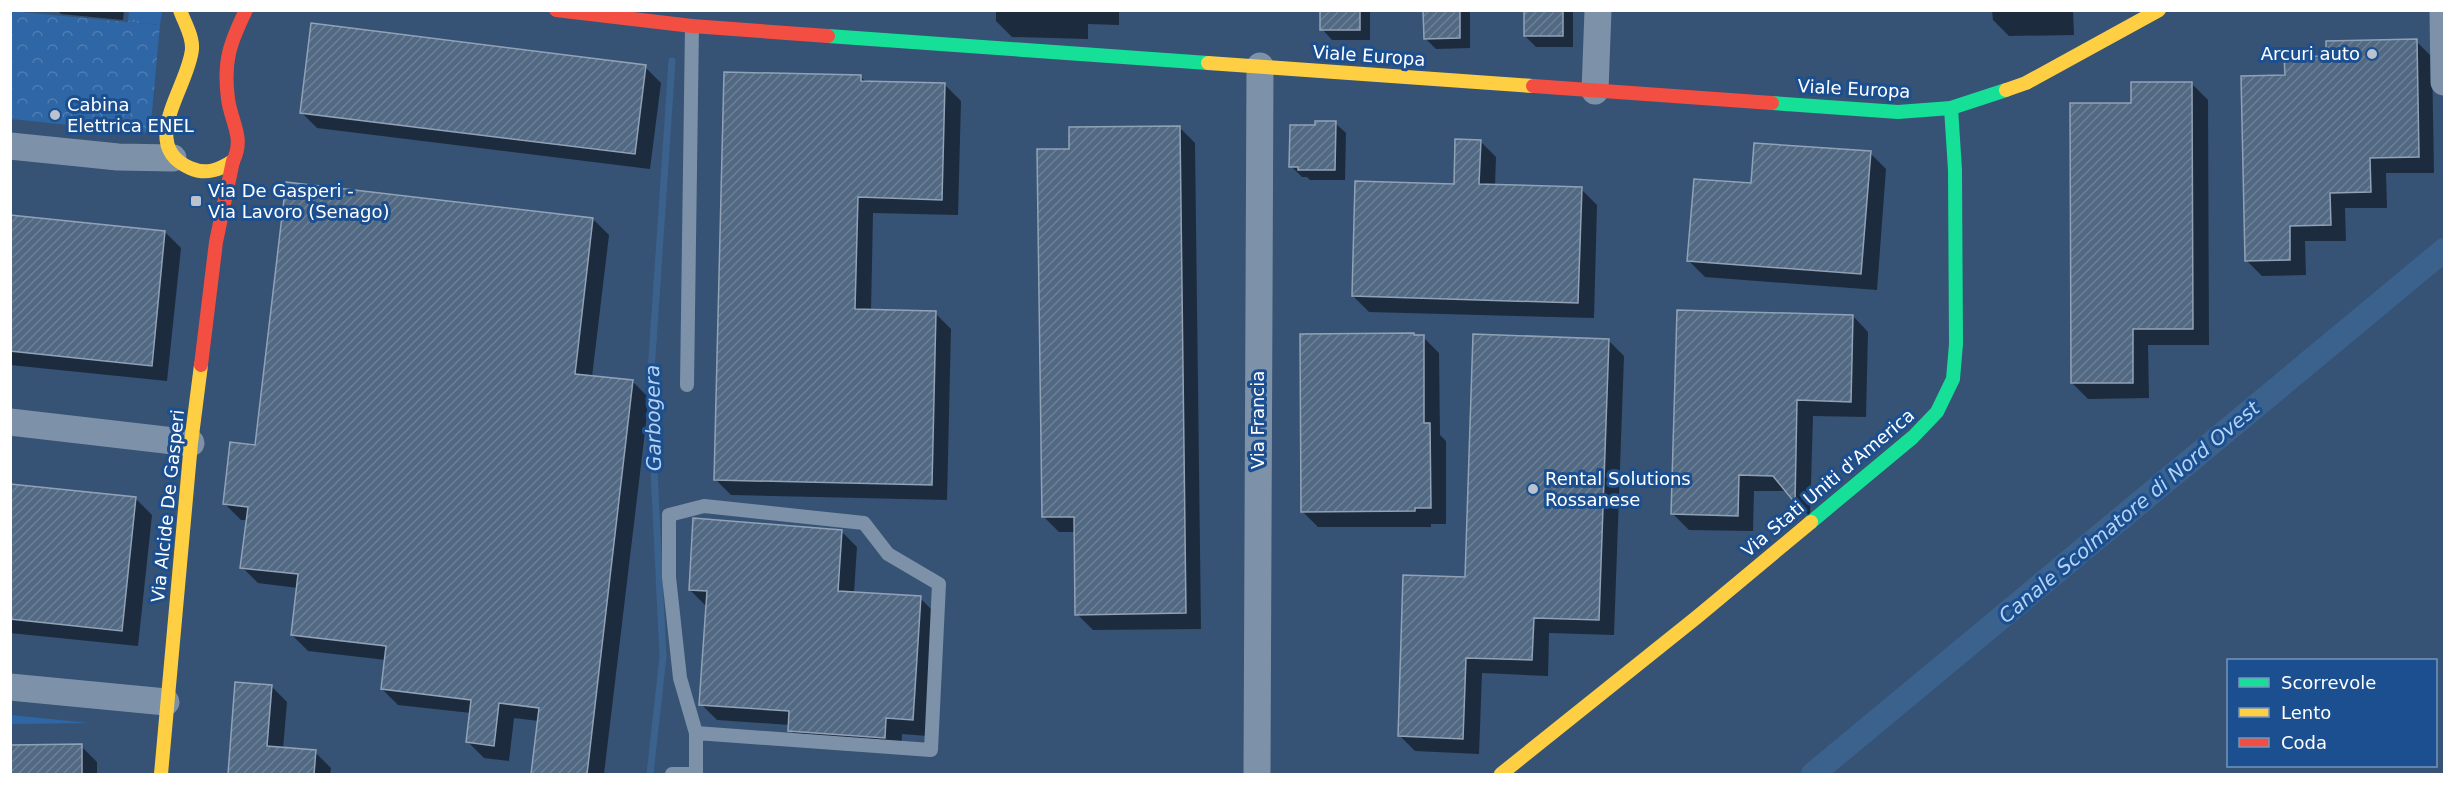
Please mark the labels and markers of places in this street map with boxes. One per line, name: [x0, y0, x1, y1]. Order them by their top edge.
place label: Arcuri auto: [2261, 43, 2360, 64]
marker: Arcuri auto: [2365, 47, 2379, 61]
place label: Cabina Elettrica ENEL: [67, 94, 194, 136]
marker: Cabina Elettrica ENEL: [48, 108, 62, 122]
place label: Via De Gasperi - Via Lavoro (Senago): [208, 180, 390, 222]
marker: Via De Gasperi - Via Lavoro (Senago): [189, 194, 203, 208]
place label: Rental Solutions Rossanese: [1545, 468, 1691, 510]
marker: Rental Solutions Rossanese: [1526, 482, 1540, 496]

